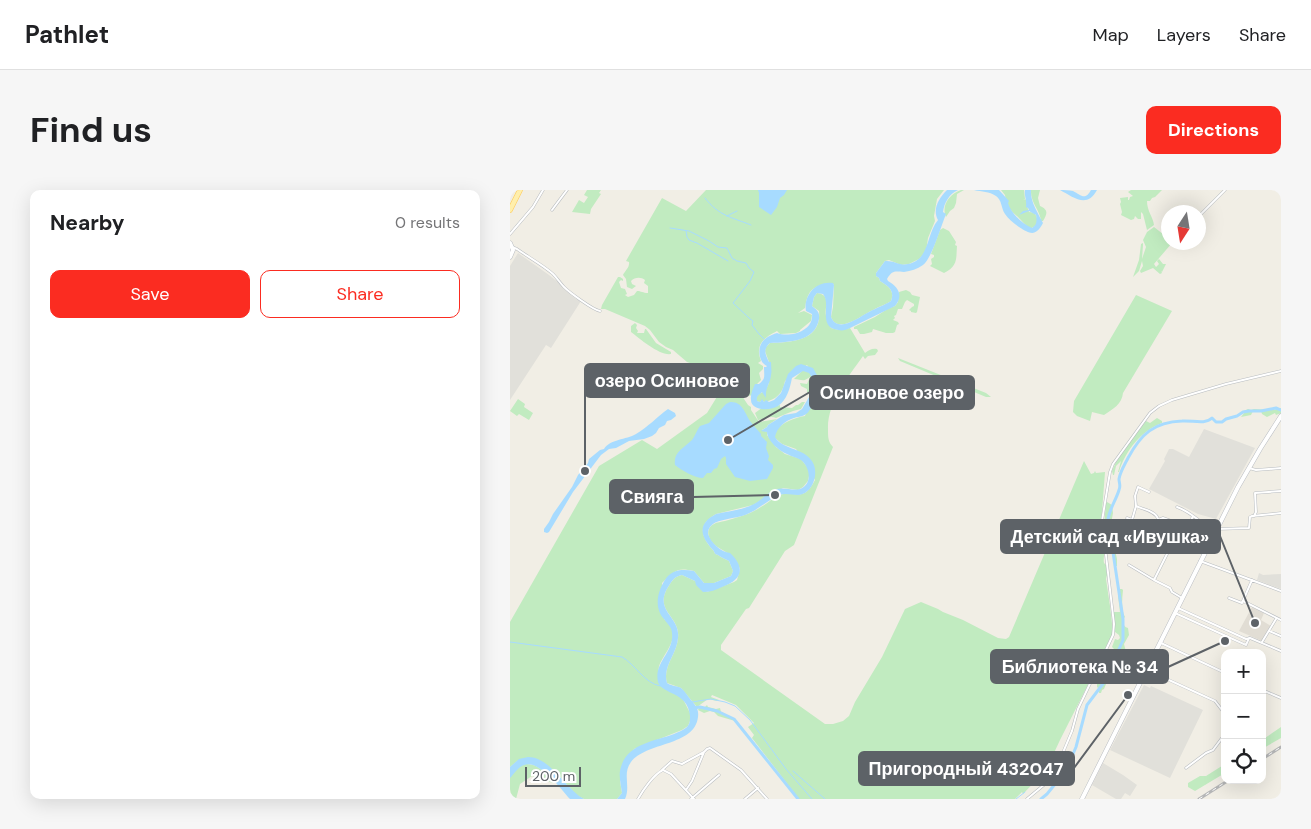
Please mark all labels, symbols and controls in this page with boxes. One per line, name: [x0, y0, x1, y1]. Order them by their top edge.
text: Pathlet: [25, 19, 109, 50]
text: Map: [1093, 23, 1129, 47]
text: Layers: [1157, 23, 1211, 47]
text: Share: [1239, 23, 1286, 47]
button: Directions: [1146, 106, 1281, 154]
text: Find us: [30, 107, 152, 153]
north arrow: [1161, 205, 1206, 250]
text: Nearby: [50, 209, 124, 237]
text: 0 results: [395, 212, 460, 233]
button: Save: [50, 270, 250, 318]
button: Share: [260, 270, 460, 318]
callout: озеро Осиновое: [585, 364, 749, 397]
text: озеро Осиновое: [595, 369, 739, 393]
callout: Осиновое озеро: [810, 376, 974, 409]
text: Осиновое озеро: [820, 381, 964, 405]
callout: Свияга: [610, 480, 693, 513]
text: Свияга: [620, 485, 685, 509]
callout: Детский сад «Ивушка»: [1001, 520, 1220, 553]
text: Детский сад «Ивушка»: [1011, 525, 1209, 549]
map controls: [1221, 649, 1266, 784]
button: +: [1221, 649, 1266, 694]
callout: Библиотека № 34: [991, 650, 1168, 683]
text: Библиотека № 34: [1002, 655, 1159, 679]
button: −: [1221, 694, 1266, 739]
button: locate: [1221, 739, 1266, 784]
callout: Пригородный 432047: [859, 752, 1074, 785]
text: Пригородный 432047: [869, 757, 1064, 781]
scale bar: [525, 764, 581, 787]
text: 200 m: [532, 767, 575, 785]

